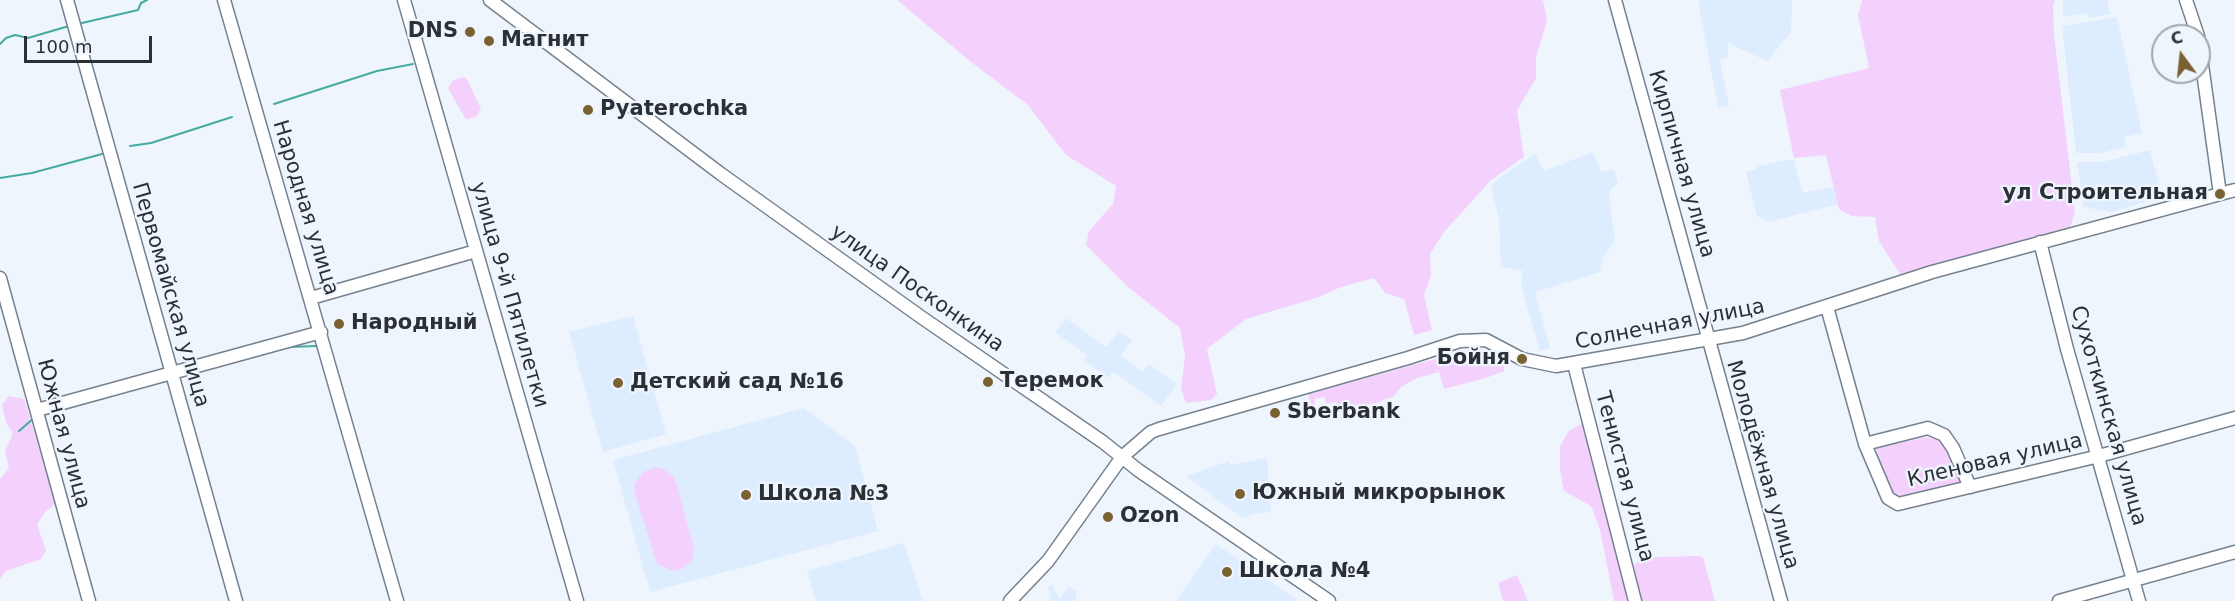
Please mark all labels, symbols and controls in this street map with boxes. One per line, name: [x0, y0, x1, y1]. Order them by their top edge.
place label: DNS: [408, 19, 458, 45]
scale bar: [27, 24, 154, 62]
north arrow: [2151, 24, 2211, 84]
marker: DNS: [463, 25, 477, 39]
text: С: [2169, 27, 2185, 49]
place label: Магнит: [501, 28, 588, 54]
marker: Магнит: [482, 34, 496, 48]
text: 100 m: [35, 36, 93, 57]
street label: Кирпичная улица: [1642, 67, 1720, 261]
place label: Pyaterochka: [600, 97, 748, 123]
marker: Pyaterochka: [581, 103, 595, 117]
street label: Народная улица: [266, 117, 344, 299]
street label: улица 9-й Пятилетки: [465, 179, 553, 411]
street label: Первомайская улица: [126, 180, 214, 410]
place label: ул Строительная: [2003, 181, 2208, 207]
marker: ул Строительная: [2213, 187, 2227, 201]
street label: улица Посконкина: [826, 220, 1008, 358]
street label: Солнечная улица: [1573, 294, 1767, 356]
street label: Сухоткинская улица: [2065, 303, 2151, 529]
place label: Народный: [351, 311, 477, 337]
marker: Народный: [332, 317, 346, 331]
place label: Бойня: [1437, 346, 1510, 372]
marker: Бойня: [1515, 352, 1529, 366]
street label: Южная улица: [31, 356, 95, 512]
street label: Молодёжная улица: [1720, 358, 1804, 572]
place label: Теремок: [1000, 369, 1104, 395]
place label: Детский сад №16: [630, 370, 844, 396]
marker: Теремок: [981, 375, 995, 389]
marker: Детский сад №16: [611, 376, 625, 390]
street label: Тенистая улица: [1589, 389, 1659, 565]
place label: Sberbank: [1287, 400, 1400, 426]
marker: Sberbank: [1268, 406, 1282, 420]
street label: Кленовая улица: [1905, 429, 2085, 493]
place label: Южный микрорынок: [1252, 481, 1506, 507]
place label: Школа №3: [758, 482, 889, 508]
marker: Южный микрорынок: [1233, 487, 1247, 501]
marker: Школа №3: [739, 488, 753, 502]
place label: Ozon: [1120, 504, 1179, 530]
marker: Ozon: [1101, 510, 1115, 524]
place label: Школа №4: [1239, 559, 1370, 585]
marker: Школа №4: [1220, 565, 1234, 579]

